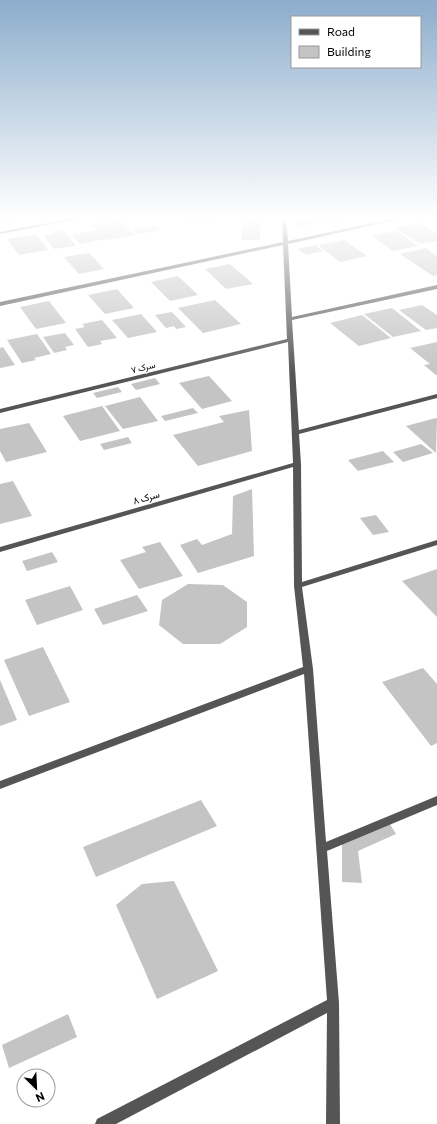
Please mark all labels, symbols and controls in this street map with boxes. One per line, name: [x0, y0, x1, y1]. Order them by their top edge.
legend: [291, 16, 421, 68]
text: Road: [327, 24, 355, 38]
text: Building: [327, 44, 371, 58]
street label: سرک ۷: [130, 359, 157, 376]
street label: سرک ۸: [131, 487, 161, 508]
north arrow: [16, 1068, 56, 1108]
text: N: [34, 1090, 47, 1105]

